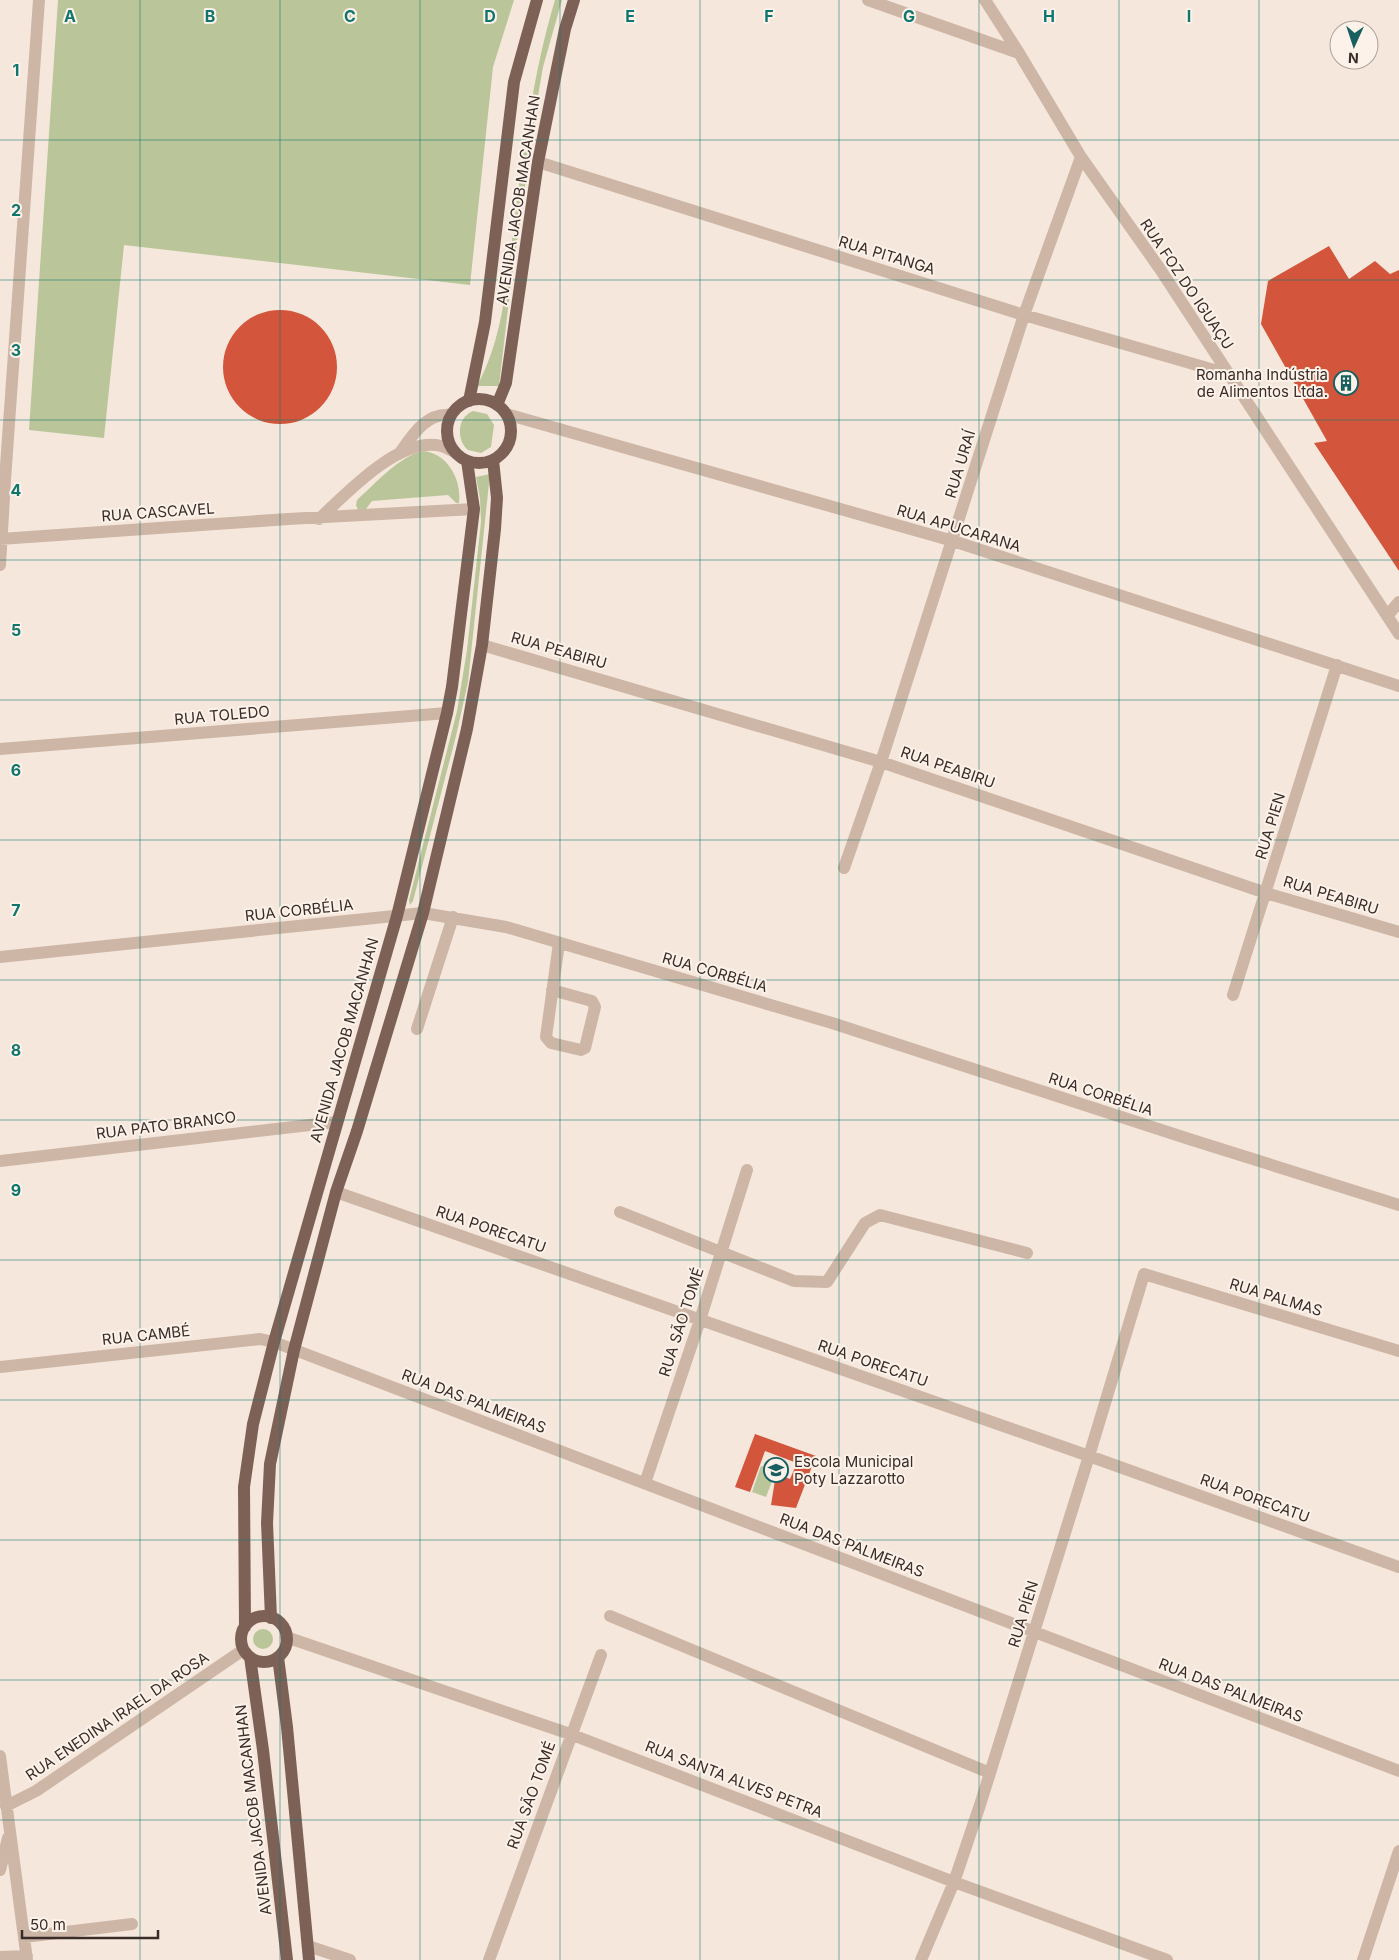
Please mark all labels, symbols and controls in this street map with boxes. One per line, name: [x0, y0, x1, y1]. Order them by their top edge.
text: A: [64, 6, 76, 26]
text: B: [205, 6, 215, 26]
text: C: [344, 6, 356, 26]
text: D: [484, 6, 496, 26]
text: E: [625, 6, 635, 26]
text: F: [764, 6, 774, 26]
text: G: [903, 6, 915, 26]
text: H: [1043, 6, 1055, 26]
text: I: [1187, 6, 1191, 26]
north arrow: [1329, 20, 1379, 70]
text: N: [1348, 50, 1359, 67]
text: 1: [13, 60, 19, 80]
street label: AVENIDA JACOB MACANHAN: [492, 94, 544, 306]
text: 2: [11, 200, 21, 220]
street label: RUA FOZ DO IGUAÇU: [1136, 215, 1238, 353]
street label: RUA PITANGA: [836, 231, 938, 279]
text: 3: [11, 340, 21, 360]
place label: Romanha Indústria de Alimentos Ltda.: [1196, 365, 1328, 401]
building icon: Romanha Indústria de Alimentos Ltda.: [1333, 370, 1359, 396]
street label: RUA URAÍ: [941, 428, 979, 500]
text: 4: [11, 480, 22, 500]
street label: RUA CASCAVEL: [101, 499, 215, 525]
street label: RUA APUCARANA: [895, 500, 1023, 556]
text: 5: [11, 620, 21, 640]
street label: RUA PEABIRU: [509, 627, 609, 673]
street label: RUA TOLEDO: [174, 701, 270, 729]
street label: RUA PEABIRU: [898, 742, 998, 792]
text: 6: [11, 760, 21, 780]
street label: RUA PIEN: [1251, 790, 1289, 862]
street label: RUA PEABIRU: [1281, 871, 1381, 919]
street label: RUA CORBÉLIA: [244, 895, 354, 925]
text: 7: [11, 900, 21, 920]
street label: AVENIDA JACOB MACANHAN: [306, 936, 382, 1144]
street label: RUA CORBÉLIA: [660, 948, 770, 996]
text: 8: [11, 1040, 21, 1060]
street label: RUA CORBÉLIA: [1046, 1068, 1156, 1120]
street label: RUA PATO BRANCO: [95, 1107, 237, 1143]
text: 9: [11, 1180, 21, 1200]
street label: RUA PORECATU: [433, 1201, 549, 1257]
street label: RUA SÃO TOMÉ: [654, 1265, 708, 1379]
street label: RUA PALMAS: [1227, 1274, 1325, 1320]
street label: RUA CAMBÉ: [101, 1321, 191, 1349]
street label: RUA PORECATU: [815, 1335, 931, 1391]
street label: RUA DAS PALMEIRAS: [399, 1365, 549, 1437]
place label: Escola Municipal Poty Lazzarotto: [794, 1452, 913, 1488]
school or university icon: Escola Municipal Poty Lazzarotto: [763, 1457, 789, 1483]
street label: RUA PORECATU: [1198, 1469, 1312, 1527]
street label: RUA DAS PALMEIRAS: [777, 1509, 927, 1581]
street label: RUA PÍEN: [1004, 1578, 1042, 1650]
street label: RUA ENEDINA IRAEL DA ROSA: [22, 1647, 212, 1785]
street label: RUA DAS PALMEIRAS: [1156, 1654, 1306, 1726]
street label: AVENIDA JACOB MACANHAN: [231, 1704, 275, 1916]
street label: RUA SANTA ALVES PETRA: [643, 1736, 825, 1822]
street label: RUA SÃO TOMÉ: [503, 1738, 559, 1852]
scale bar: [22, 1908, 159, 1940]
text: 50 m: [30, 1915, 66, 1934]

